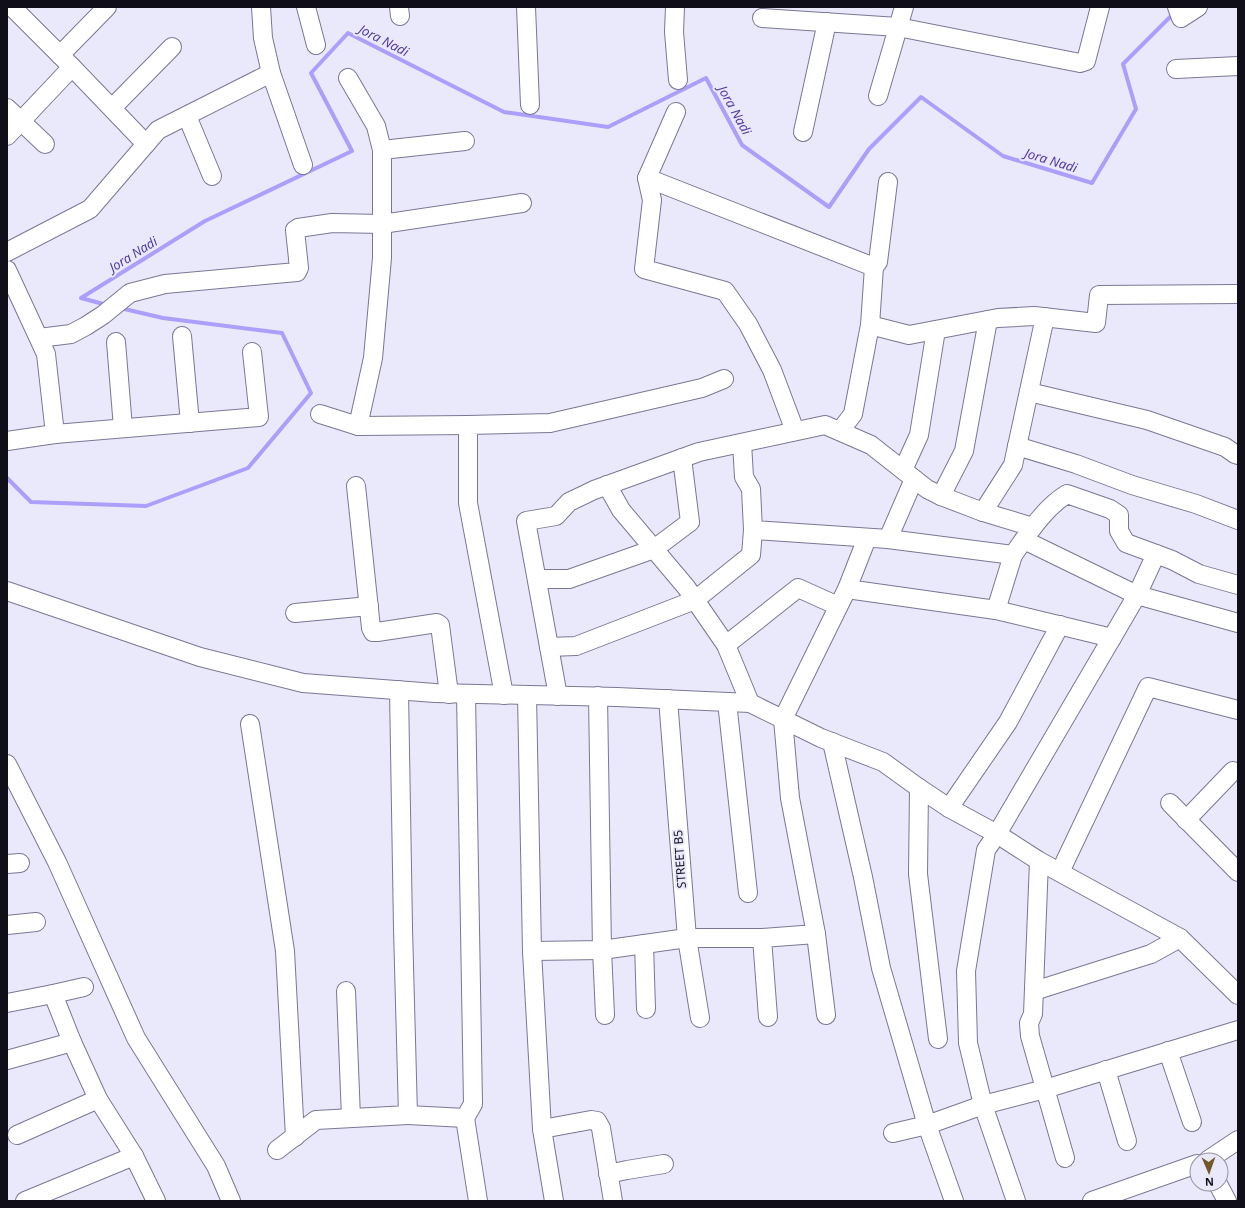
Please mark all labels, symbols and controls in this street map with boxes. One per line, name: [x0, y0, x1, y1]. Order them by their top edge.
water label: Jora Nadi: [353, 18, 413, 61]
water label: Jora Nadi: [713, 79, 756, 139]
water label: Jora Nadi: [1020, 143, 1080, 177]
water label: Jora Nadi: [103, 232, 161, 278]
street label: STREET B5: [669, 829, 690, 889]
north arrow: [1189, 1152, 1229, 1192]
text: N: [1205, 1175, 1214, 1190]

